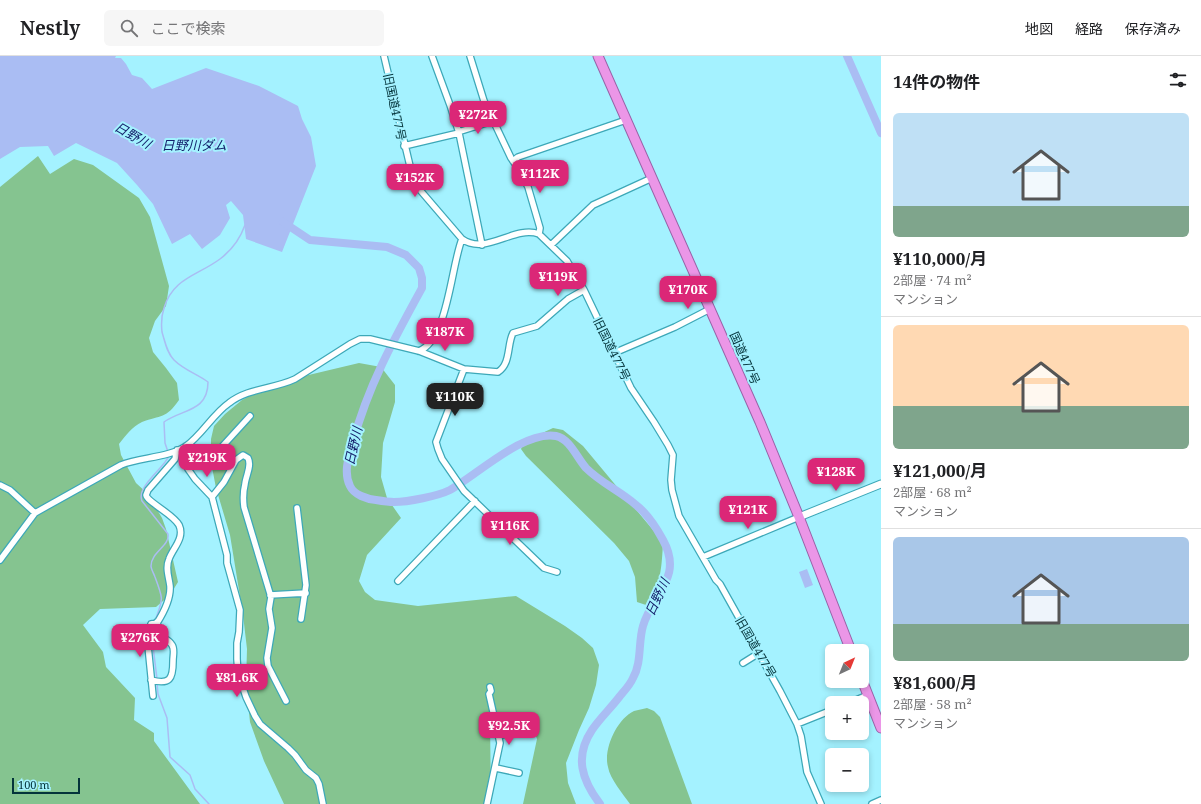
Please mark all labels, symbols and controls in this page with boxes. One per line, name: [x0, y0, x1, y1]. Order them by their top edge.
search box: [104, 10, 384, 46]
text: Nestly: [20, 15, 80, 41]
icon: search: [118, 17, 140, 39]
text: ここで検索: [150, 18, 225, 38]
text: 地図: [1025, 19, 1053, 38]
text: 経路: [1075, 19, 1103, 38]
text: 保存済み: [1125, 19, 1181, 38]
icon: filters: [1167, 69, 1189, 91]
text: 14件の物件: [893, 70, 980, 93]
street label: 旧国道477号: [380, 72, 410, 142]
pin: ¥272K: [450, 101, 506, 135]
text: ¥272K: [459, 105, 497, 123]
water label: 日野川: [112, 117, 156, 154]
water label: 日野川ダム: [161, 136, 227, 154]
icon: home: [1005, 139, 1077, 211]
pin: ¥112K: [512, 160, 568, 194]
pin: ¥152K: [387, 164, 443, 198]
text: ¥112K: [521, 164, 559, 182]
text: ¥152K: [396, 168, 434, 186]
text: ¥110,000/月: [893, 247, 987, 270]
pin: ¥119K: [530, 263, 586, 297]
text: ¥119K: [539, 267, 577, 285]
text: 2部屋 · 74 m²: [893, 271, 972, 289]
pin: ¥170K: [660, 276, 716, 310]
text: ¥170K: [669, 280, 707, 298]
text: マンション: [893, 290, 958, 308]
street label: 旧国道477号: [589, 315, 635, 383]
pin: ¥187K: [417, 318, 473, 352]
text: ¥187K: [426, 322, 464, 340]
street label: 国道477号: [726, 329, 764, 387]
icon: home: [1005, 351, 1077, 423]
pin: ¥110K: [427, 383, 483, 417]
text: ¥110K: [436, 387, 474, 405]
water label: 日野川: [340, 423, 367, 467]
pin: ¥219K: [179, 444, 235, 478]
text: ¥219K: [188, 448, 226, 466]
pin: ¥128K: [808, 458, 864, 492]
text: ¥121,000/月: [893, 459, 987, 482]
text: ¥128K: [817, 462, 855, 480]
text: 2部屋 · 68 m²: [893, 483, 972, 501]
pin: ¥121K: [720, 496, 776, 530]
text: ¥121K: [729, 500, 767, 518]
text: マンション: [893, 502, 958, 520]
pin: ¥116K: [482, 512, 538, 546]
text: ¥116K: [491, 516, 529, 534]
icon: home: [1005, 563, 1077, 635]
water label: 日野川: [641, 574, 674, 618]
street label: 旧国道477号: [732, 613, 780, 681]
pin: ¥276K: [112, 624, 168, 658]
text: ¥276K: [121, 628, 159, 646]
north arrow: [825, 644, 869, 688]
map controls: [825, 644, 869, 792]
pin: ¥81.6K: [204, 664, 270, 698]
text: ¥81.6K: [216, 668, 258, 686]
text: ¥81,600/月: [893, 671, 978, 694]
text: 2部屋 · 58 m²: [893, 695, 972, 713]
button: +: [825, 696, 869, 740]
pin: ¥92.5K: [476, 712, 542, 746]
text: マンション: [893, 714, 958, 732]
text: ¥92.5K: [488, 716, 530, 734]
button: −: [825, 748, 869, 792]
scale bar: [12, 776, 80, 795]
text: 100 m: [18, 777, 50, 792]

